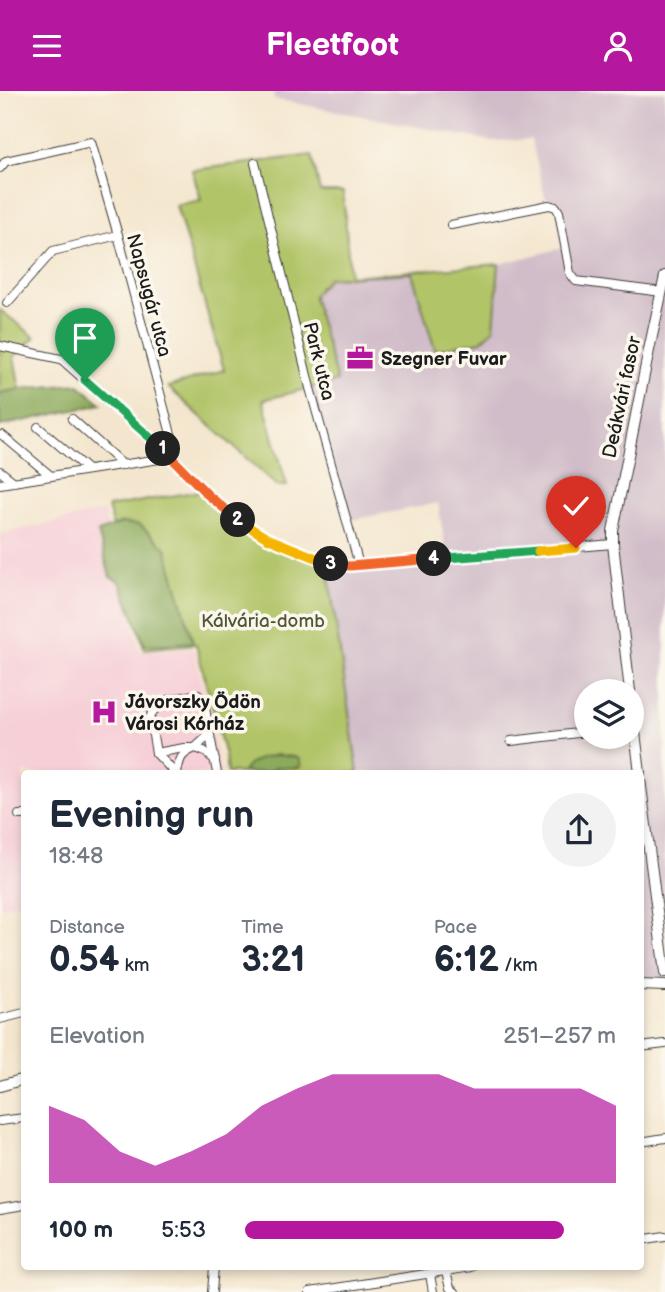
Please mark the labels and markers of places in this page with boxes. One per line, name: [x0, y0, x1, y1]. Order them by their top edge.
pin: [55, 308, 115, 380]
office icon: Szegner Fuvar: [345, 343, 375, 373]
place label: Szegner Fuvar: [381, 348, 507, 371]
pin: 1: [146, 431, 180, 467]
pin: [546, 476, 606, 548]
pin: 2: [220, 503, 256, 537]
pin: 4: [416, 541, 452, 577]
pin: 3: [314, 547, 348, 581]
place label: Jávorszky Ödön Városi Kórház: [125, 691, 261, 736]
hospital icon: Jávorszky Ödön Városi Kórház: [89, 697, 119, 727]

